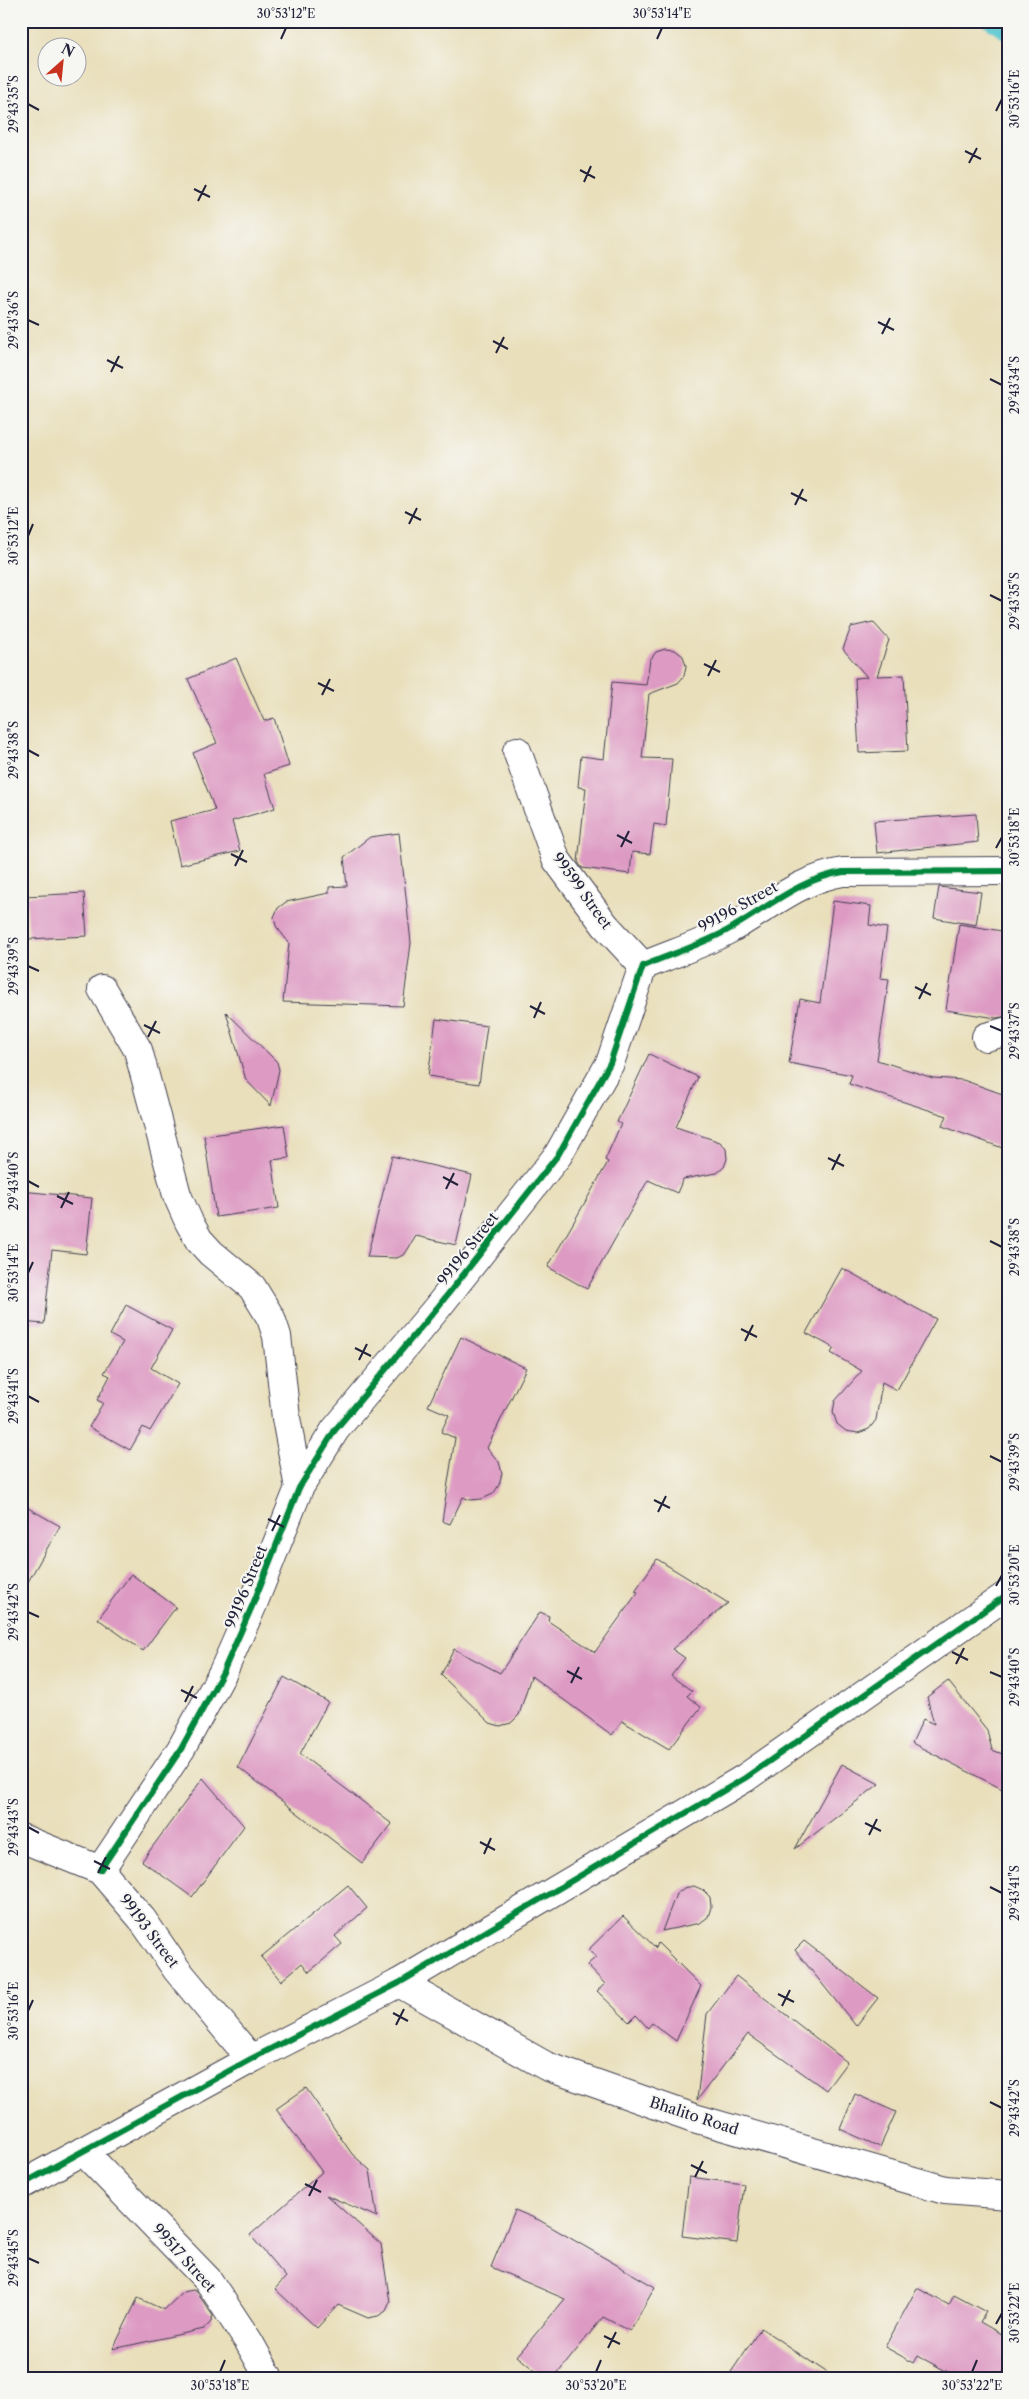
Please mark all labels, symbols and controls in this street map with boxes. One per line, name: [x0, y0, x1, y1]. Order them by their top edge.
text: 30°53'12"E: [257, 6, 315, 21]
text: 30°53'14"E: [633, 6, 691, 21]
north arrow: [38, 38, 88, 88]
text: N: [58, 40, 77, 61]
text: 30°53'16"E: [1007, 70, 1022, 128]
text: 29°43'35"S: [6, 75, 21, 133]
text: 29°43'36"S: [6, 291, 21, 349]
text: 29°43'34"S: [1007, 356, 1022, 414]
text: 30°53'12"E: [6, 507, 21, 565]
text: 29°43'35"S: [1007, 572, 1022, 630]
text: 29°43'38"S: [6, 721, 21, 779]
text: 30°53'18"E: [1007, 808, 1022, 866]
street label: 99599 Street: [548, 849, 617, 933]
street label: 99196 Street: [695, 877, 781, 936]
text: 29°43'39"S: [6, 937, 21, 995]
text: 29°43'37"S: [1007, 1002, 1022, 1060]
text: 29°43'40"S: [6, 1152, 21, 1210]
street label: 99196 Street: [433, 1208, 503, 1289]
text: 29°43'38"S: [1007, 1218, 1022, 1276]
text: 30°53'14"E: [6, 1244, 21, 1302]
text: 29°43'41"S: [6, 1368, 21, 1424]
text: 29°43'39"S: [1007, 1433, 1022, 1491]
street label: 99196 Street: [220, 1542, 271, 1631]
text: 30°53'20"E: [1007, 1544, 1022, 1606]
text: 29°43'42"S: [6, 1583, 21, 1641]
text: 29°43'40"S: [1007, 1648, 1022, 1706]
text: 29°43'43"S: [6, 1798, 21, 1856]
text: 29°43'41"S: [1007, 1865, 1022, 1921]
street label: 99193 Street: [115, 1890, 184, 1972]
text: 30°53'16"E: [6, 1982, 21, 2040]
text: 29°43'42"S: [1007, 2079, 1022, 2137]
street label: Bhalito Road: [647, 2092, 741, 2139]
street label: 99517 Street: [149, 2219, 221, 2296]
text: 29°43'45"S: [6, 2229, 21, 2287]
text: 30°53'22"E: [1007, 2283, 1022, 2343]
text: 30°53'18"E: [191, 2378, 249, 2393]
text: 30°53'20"E: [565, 2378, 627, 2393]
text: 30°53'22"E: [942, 2378, 1002, 2393]

